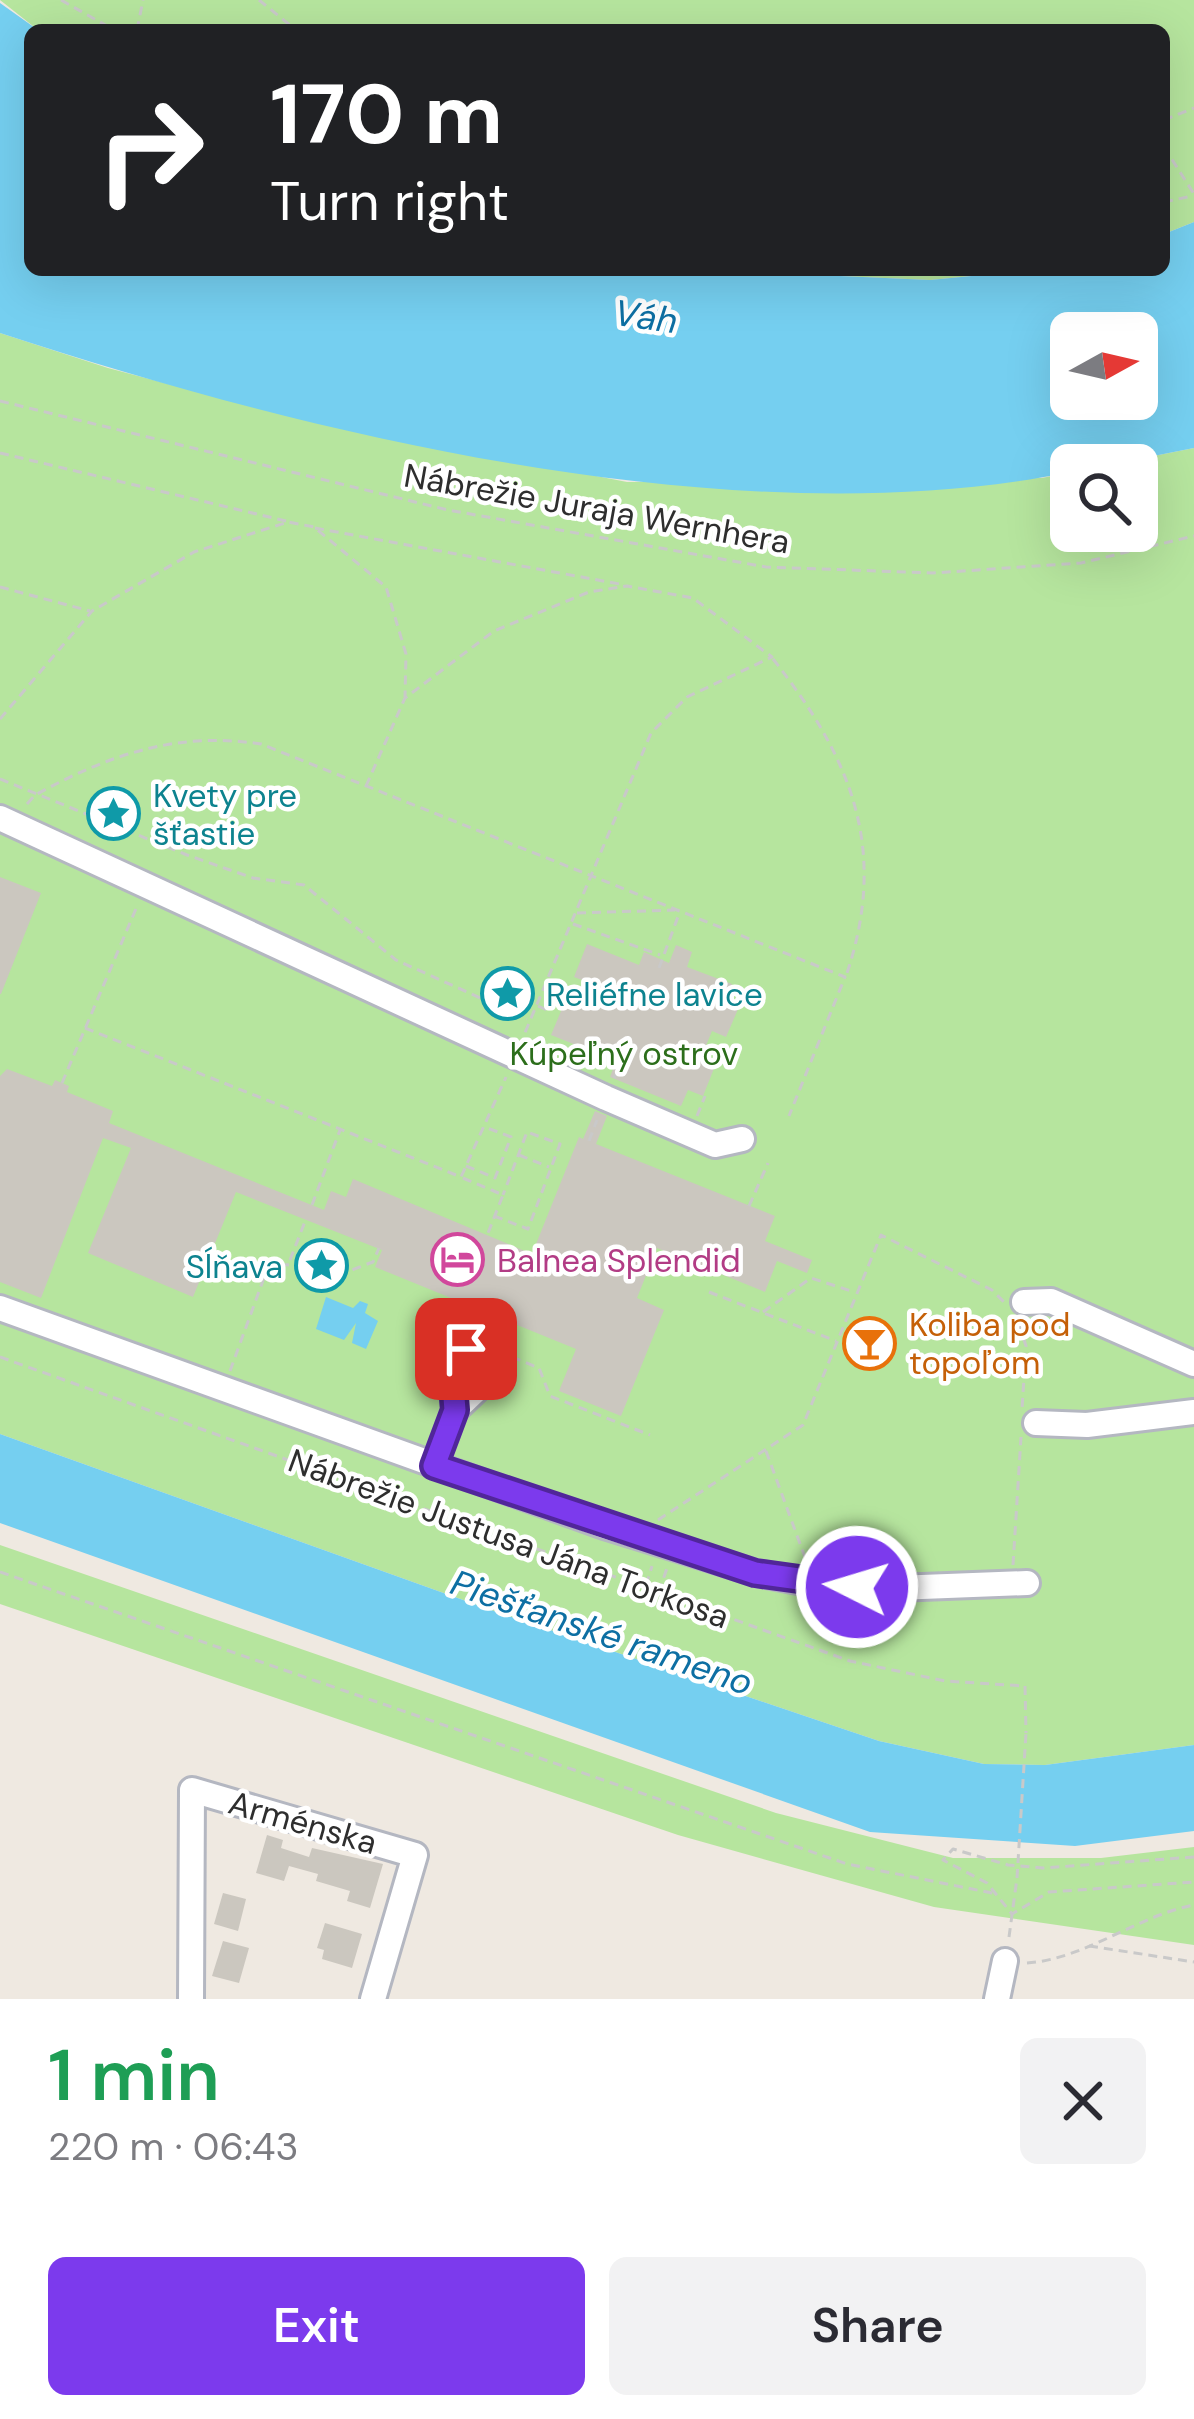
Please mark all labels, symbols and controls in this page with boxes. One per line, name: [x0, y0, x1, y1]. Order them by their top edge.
text: 170 m: [270, 60, 503, 169]
icon: right: [72, 72, 228, 228]
text: Turn right: [270, 166, 509, 237]
water label: Váh: [611, 289, 681, 344]
north arrow: [1050, 312, 1158, 420]
map controls: [1050, 312, 1158, 552]
button: search: [1050, 444, 1158, 552]
street label: Nábrežie Juraja Wernhera: [401, 453, 793, 564]
place label: Kvety pre šťastie: [153, 774, 297, 855]
place icon: Kvety pre šťastie: [86, 786, 142, 842]
place icon: Reliéfne lavice: [479, 966, 535, 1022]
place label: Reliéfne lavice: [546, 973, 763, 1016]
park label: Kúpeľný ostrov: [510, 1032, 738, 1075]
hotel icon: Balnea Splendid: [430, 1232, 486, 1288]
place icon: Sĺňava: [294, 1238, 350, 1294]
place label: Balnea Splendid: [497, 1239, 741, 1282]
place label: Sĺňava: [186, 1245, 283, 1288]
pin: [415, 1298, 517, 1400]
place label: Koliba pod topoľom: [909, 1303, 1070, 1384]
bar icon: Koliba pod topoľom: [842, 1315, 898, 1371]
icon: arrive: [433, 1316, 499, 1382]
street label: Nábrežie Justusa Jána Torkosa: [283, 1439, 735, 1638]
position arrow: [794, 1524, 920, 1650]
water label: Piešťanské rameno: [445, 1559, 759, 1706]
street label: Arménska: [224, 1781, 382, 1864]
text: 1 min: [48, 2029, 220, 2122]
button: close: [1020, 2038, 1146, 2164]
text: 220 m · 06:43: [48, 2121, 299, 2172]
button: Exit: [48, 2257, 585, 2395]
button: Share: [609, 2257, 1146, 2395]

